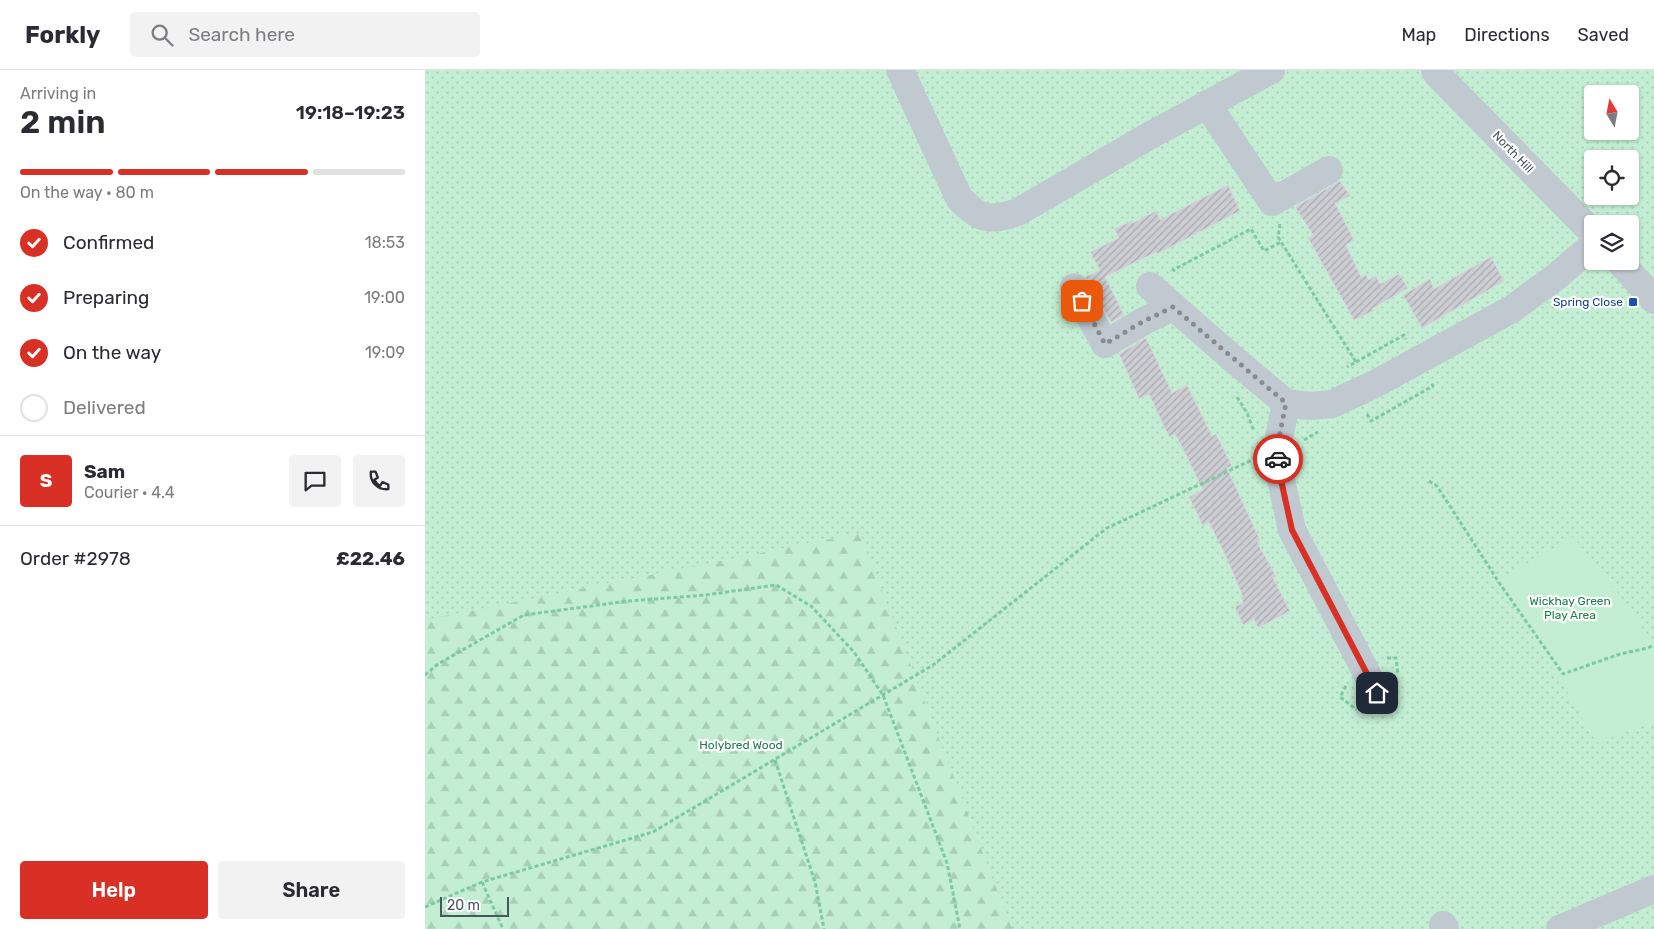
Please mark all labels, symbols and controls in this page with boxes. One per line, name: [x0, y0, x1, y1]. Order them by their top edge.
search box: [130, 12, 480, 57]
text: Forkly: [25, 21, 100, 49]
icon: search: [148, 21, 176, 49]
text: Search here: [188, 23, 295, 46]
text: Map: [1401, 24, 1436, 46]
text: Directions: [1464, 24, 1550, 46]
text: Saved: [1578, 24, 1629, 46]
text: Arriving in: [20, 84, 96, 103]
north arrow: [1584, 85, 1639, 140]
map controls: [1584, 85, 1639, 270]
text: 19:18–19:23: [296, 101, 405, 124]
text: 2 min: [20, 103, 105, 141]
street label: North Hill: [1490, 128, 1536, 176]
button: locate: [1584, 150, 1639, 205]
text: On the way · 80 m: [20, 183, 154, 202]
button: layers: [1584, 215, 1639, 270]
icon: check: [20, 229, 48, 257]
text: Confirmed: [63, 231, 154, 254]
text: 18:53: [365, 233, 405, 252]
pin: [1061, 280, 1103, 322]
icon: check: [20, 284, 48, 312]
text: Preparing: [63, 286, 149, 309]
icon: bag: [1068, 287, 1096, 315]
text: 19:00: [364, 288, 405, 307]
place label: Spring Close: [1553, 295, 1623, 309]
marker: Spring Close: [1627, 296, 1639, 308]
icon: check: [20, 339, 48, 367]
text: On the way: [63, 341, 161, 364]
text: 19:09: [365, 343, 405, 362]
text: Delivered: [63, 396, 146, 419]
courier: [1253, 434, 1303, 484]
icon: car: [1264, 445, 1292, 473]
button: chat: [289, 455, 341, 507]
button: phone: [353, 455, 405, 507]
text: Sam: [84, 460, 125, 483]
text: S: [40, 469, 52, 492]
text: Courier · 4.4: [84, 483, 175, 502]
text: Order #2978: [20, 547, 131, 570]
text: £22.46: [336, 547, 405, 570]
park label: Wickhay Green Play Area: [1529, 594, 1611, 622]
pin: [1356, 672, 1398, 714]
icon: home: [1363, 679, 1391, 707]
park label: Holybred Wood: [699, 738, 783, 752]
button: Help: [20, 861, 208, 919]
button: Share: [218, 861, 405, 919]
scale bar: [440, 894, 509, 917]
text: 20 m: [447, 897, 480, 914]

